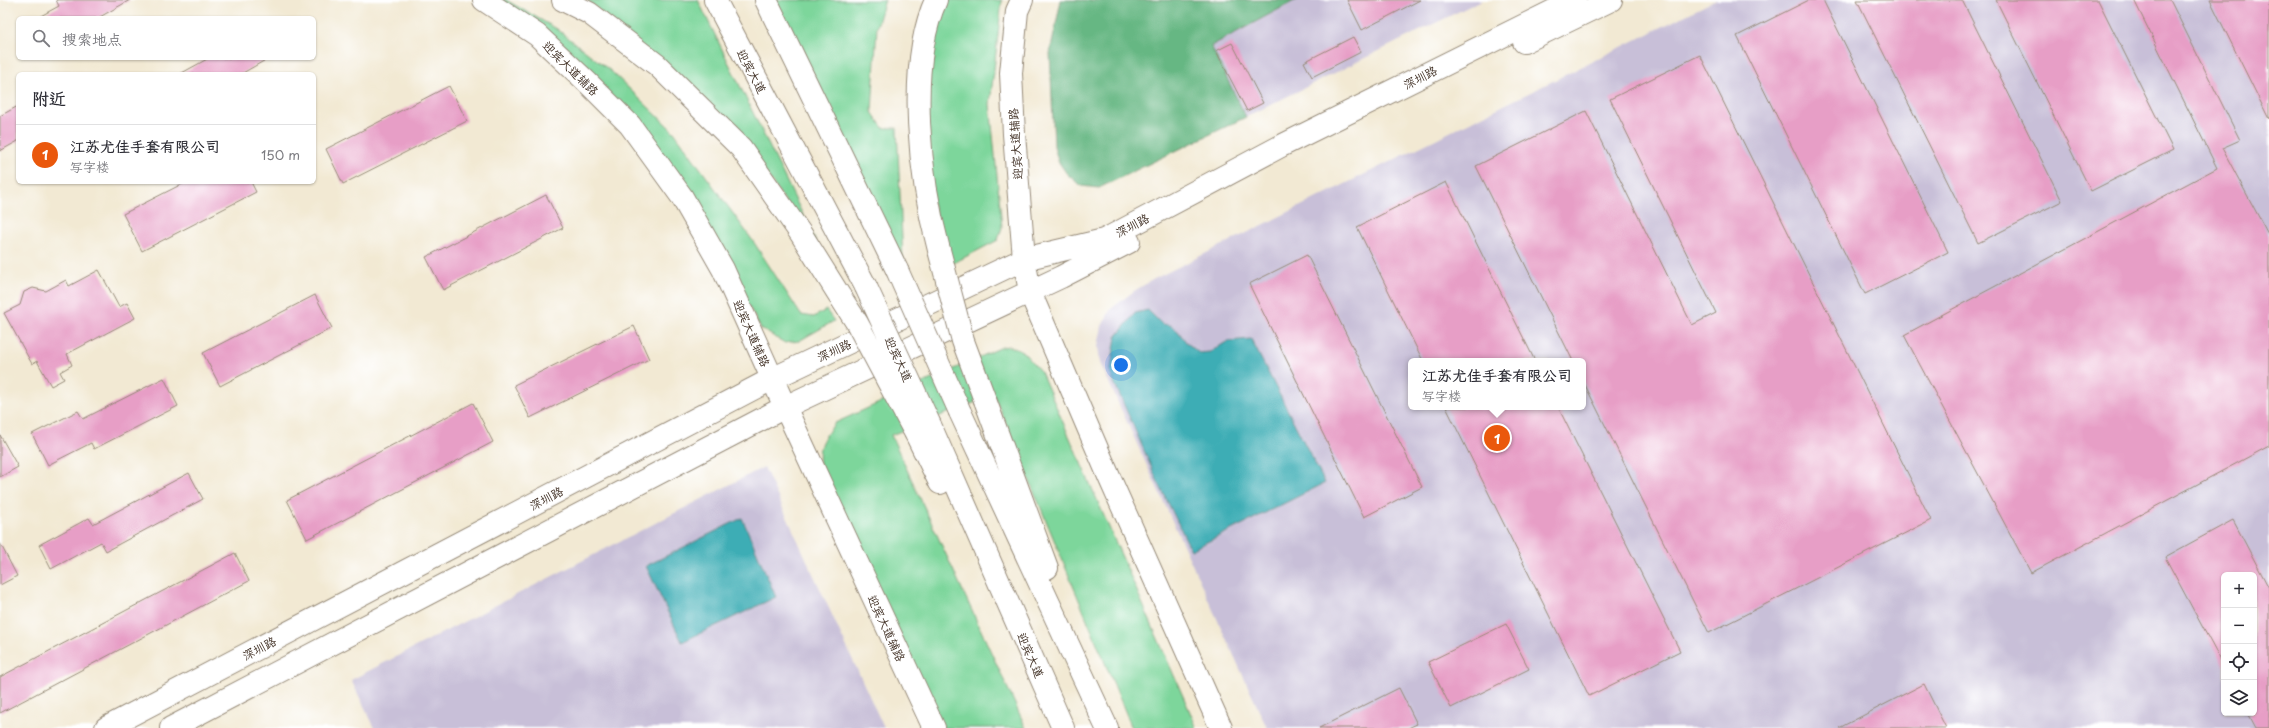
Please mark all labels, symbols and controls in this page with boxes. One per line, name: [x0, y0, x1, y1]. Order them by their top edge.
search box: [16, 16, 316, 60]
icon: search: [30, 27, 52, 49]
text: 搜索地点: [62, 27, 122, 50]
street label: 迎宾大道辅路: [539, 37, 603, 99]
street label: 迎宾大道: [733, 46, 771, 96]
street label: 深圳路: [1400, 61, 1440, 93]
text: 附近: [32, 85, 66, 111]
street label: 迎宾大道辅路: [1004, 107, 1026, 181]
text: 江苏尤佳手套有限公司: [70, 134, 220, 157]
text: 1: [42, 145, 48, 164]
text: 150 m: [261, 145, 300, 164]
text: 写字楼: [70, 157, 109, 176]
street label: 深圳路: [1112, 209, 1152, 241]
street label: 迎宾大道辅路: [729, 296, 775, 370]
street label: 迎宾大道: [881, 333, 917, 385]
street label: 深圳路: [814, 334, 854, 366]
your location: [1111, 355, 1131, 375]
popup: [1408, 358, 1586, 410]
text: 江苏尤佳手套有限公司: [1422, 363, 1572, 386]
text: 写字楼: [1422, 386, 1461, 405]
pin: 1: [1484, 423, 1510, 453]
street label: 深圳路: [526, 482, 566, 514]
map controls: [2221, 572, 2257, 716]
button: +: [2221, 572, 2257, 608]
street label: 迎宾大道辅路: [864, 592, 910, 664]
button: −: [2221, 608, 2257, 644]
street label: 迎宾大道: [1013, 629, 1049, 681]
street label: 深圳路: [239, 632, 279, 664]
button: locate: [2221, 644, 2257, 680]
button: layers: [2221, 680, 2257, 716]

